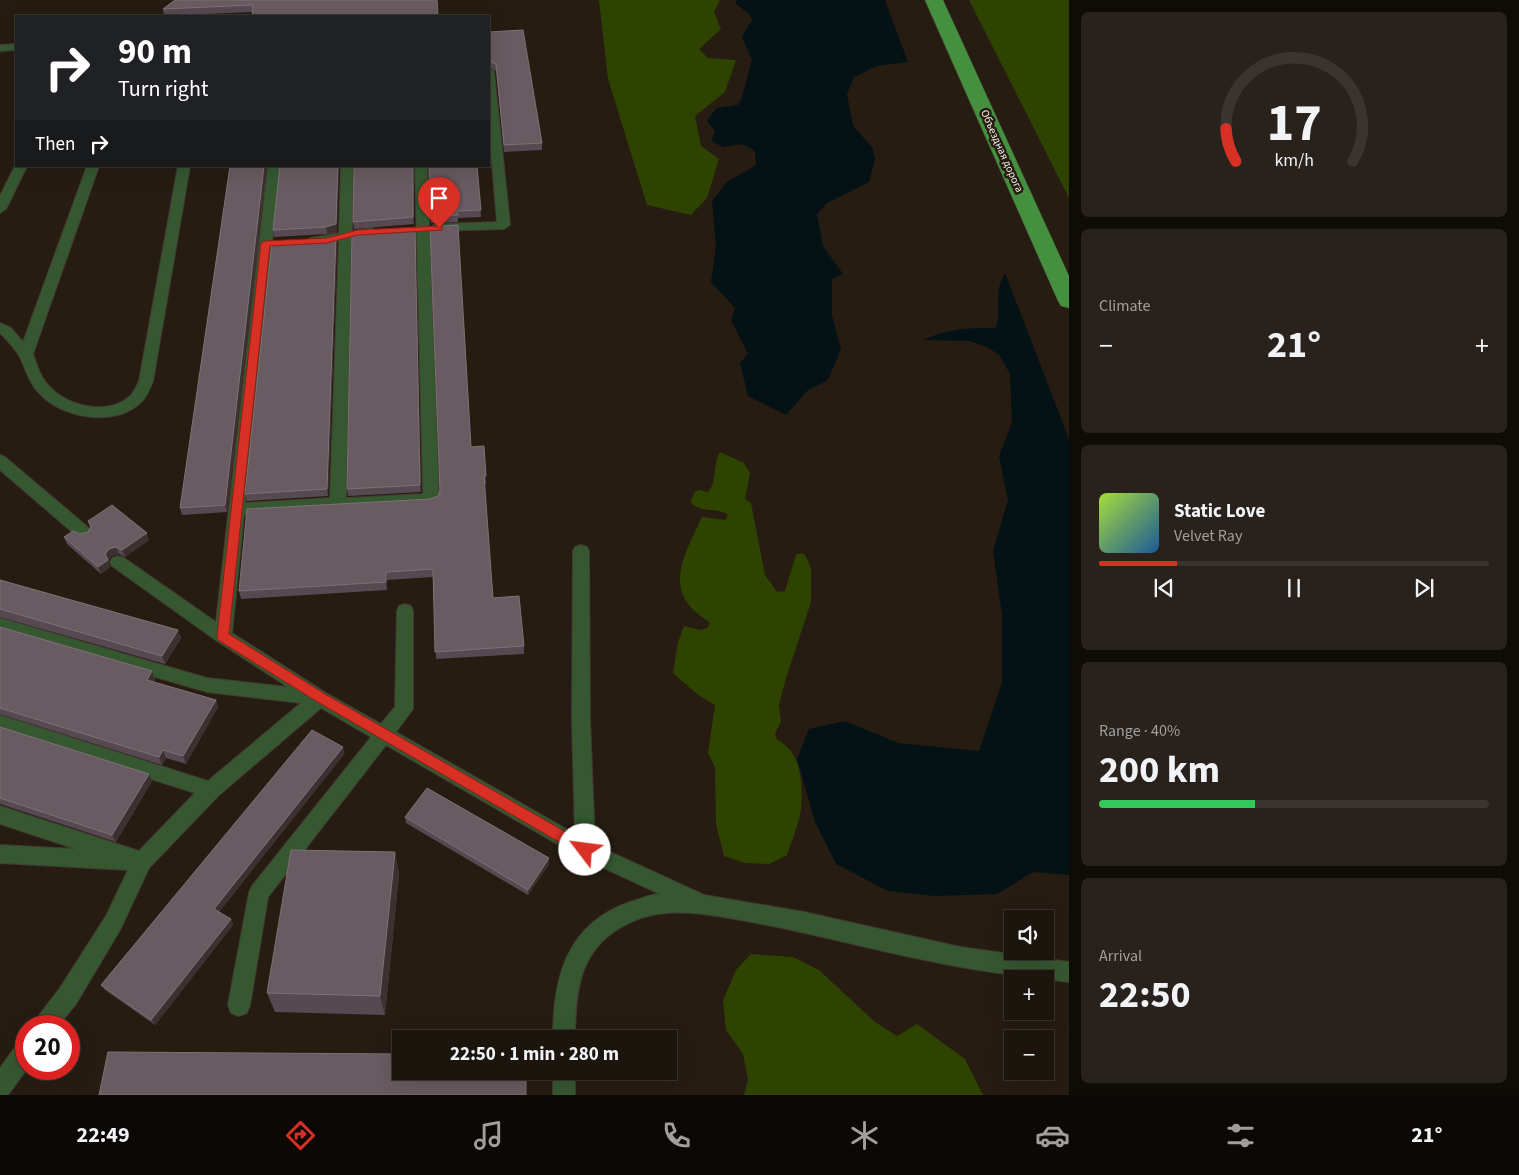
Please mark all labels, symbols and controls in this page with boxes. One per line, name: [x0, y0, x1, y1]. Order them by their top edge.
text: 90 m: [118, 27, 192, 77]
icon: right: [35, 35, 100, 100]
text: Turn right: [118, 73, 208, 105]
text: 17: [1267, 87, 1321, 161]
street label: Объездная дорога: [977, 107, 1027, 195]
icon: right: [85, 130, 113, 158]
text: Then: [35, 131, 75, 158]
text: km/h: [1274, 148, 1314, 173]
pin: [418, 177, 460, 228]
icon: arrive: [425, 184, 453, 212]
text: Climate: [1099, 295, 1150, 317]
text: 21°: [1267, 318, 1321, 372]
text: −: [1099, 326, 1113, 366]
text: +: [1475, 326, 1489, 366]
text: Static Love: [1174, 498, 1265, 525]
text: Velvet Ray: [1174, 525, 1242, 547]
icon: previous: [1150, 574, 1178, 602]
icon: pause: [1280, 574, 1308, 602]
icon: next: [1410, 574, 1438, 602]
text: Range · 40%: [1099, 720, 1180, 742]
text: 200 km: [1099, 743, 1220, 797]
position arrow: [558, 823, 610, 875]
map controls: [1004, 910, 1054, 1080]
button: sound: [1004, 910, 1054, 960]
text: Arrival: [1099, 945, 1142, 967]
text: 22:50: [1099, 968, 1191, 1022]
button: +: [1004, 970, 1054, 1020]
speed limit sign: 20: [15, 1015, 80, 1080]
button: −: [1004, 1030, 1054, 1080]
text: 22:50 · 1 min · 280 m: [450, 1041, 619, 1068]
icon: directions: [283, 1118, 318, 1153]
icon: music: [471, 1118, 506, 1153]
icon: phone: [659, 1118, 694, 1153]
icon: climate: [847, 1118, 882, 1153]
icon: car: [1035, 1118, 1070, 1153]
icon: filters: [1223, 1118, 1258, 1153]
text: 22:49: [77, 1119, 130, 1151]
text: 21°: [1411, 1119, 1442, 1151]

